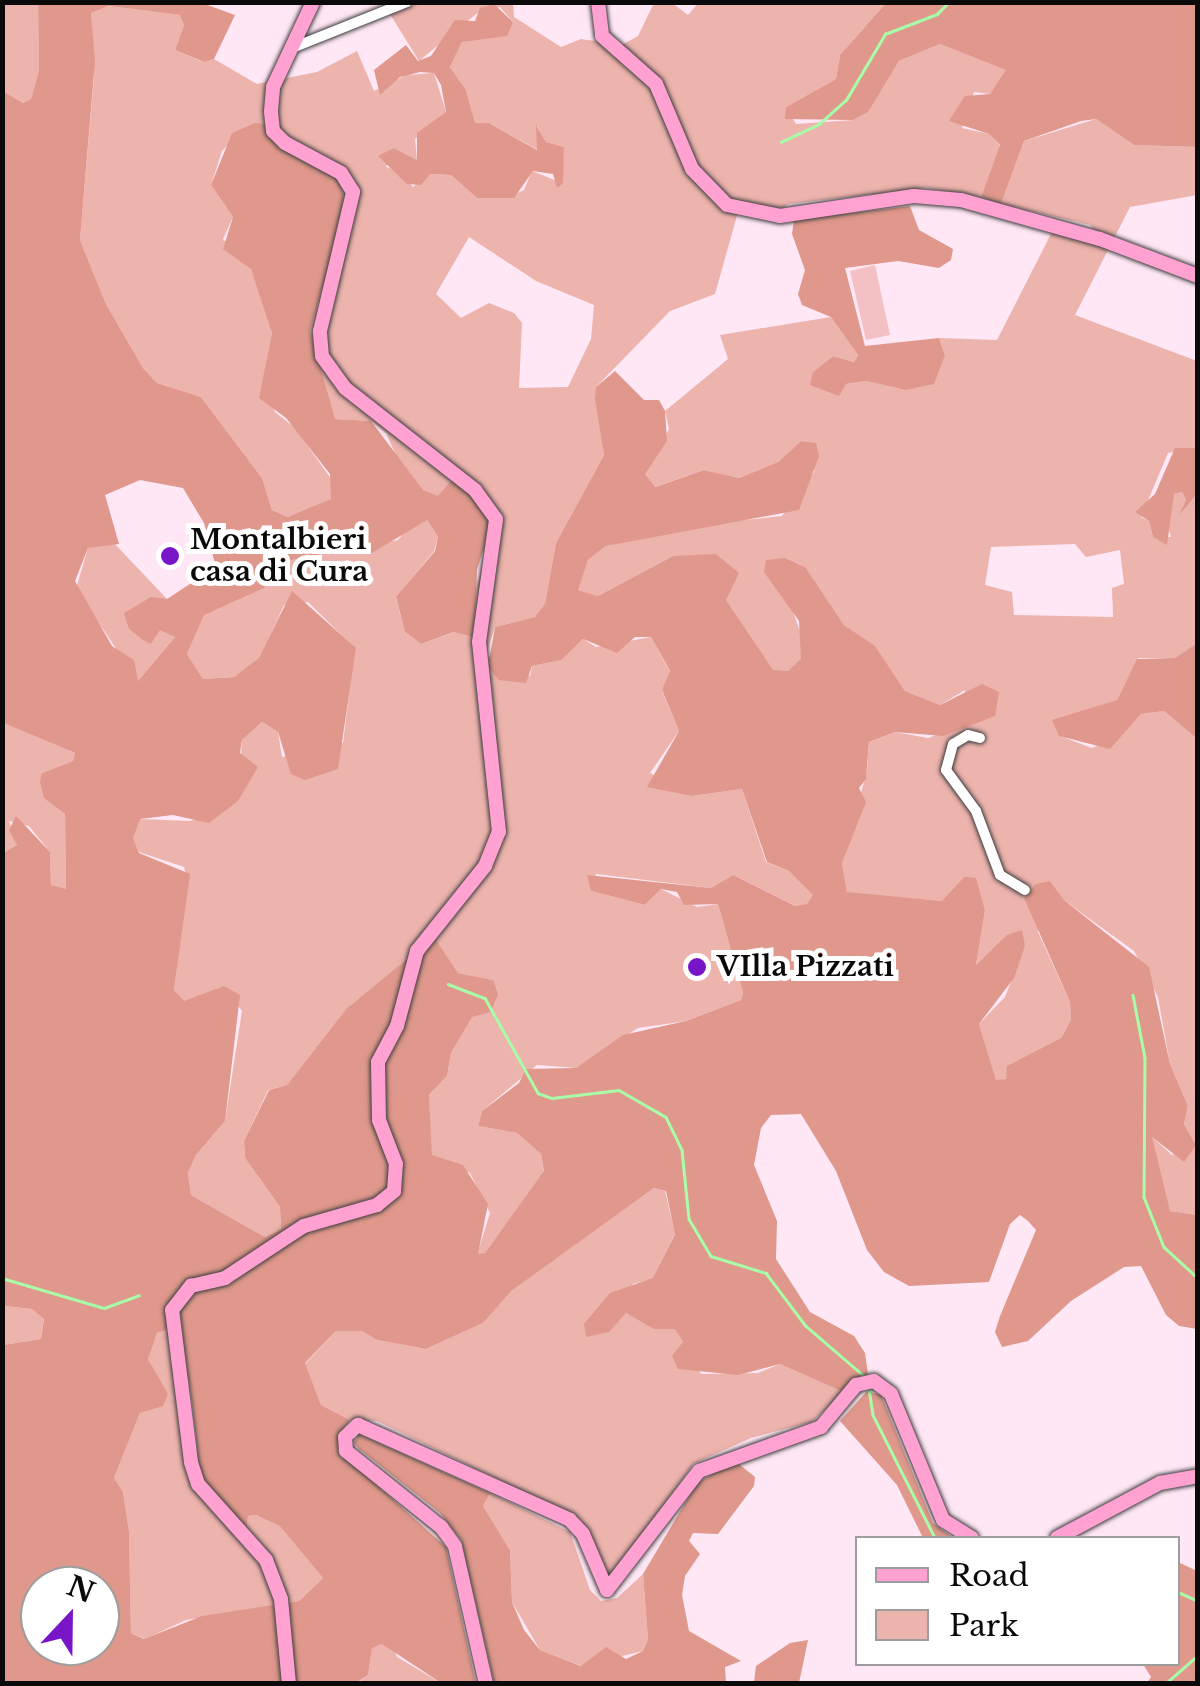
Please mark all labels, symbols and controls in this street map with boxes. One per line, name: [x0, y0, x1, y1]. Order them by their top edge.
place label: Montalbieri casa di Cura: [190, 523, 368, 589]
marker: Montalbieri casa di Cura: [159, 545, 181, 567]
place label: VIlla Pizzati: [717, 950, 894, 984]
marker: VIlla Pizzati: [686, 956, 708, 978]
legend: [855, 1536, 1180, 1666]
text: Road: [949, 1557, 1029, 1594]
north arrow: [20, 1566, 120, 1666]
text: N: [62, 1568, 99, 1611]
text: Park: [949, 1607, 1019, 1644]

